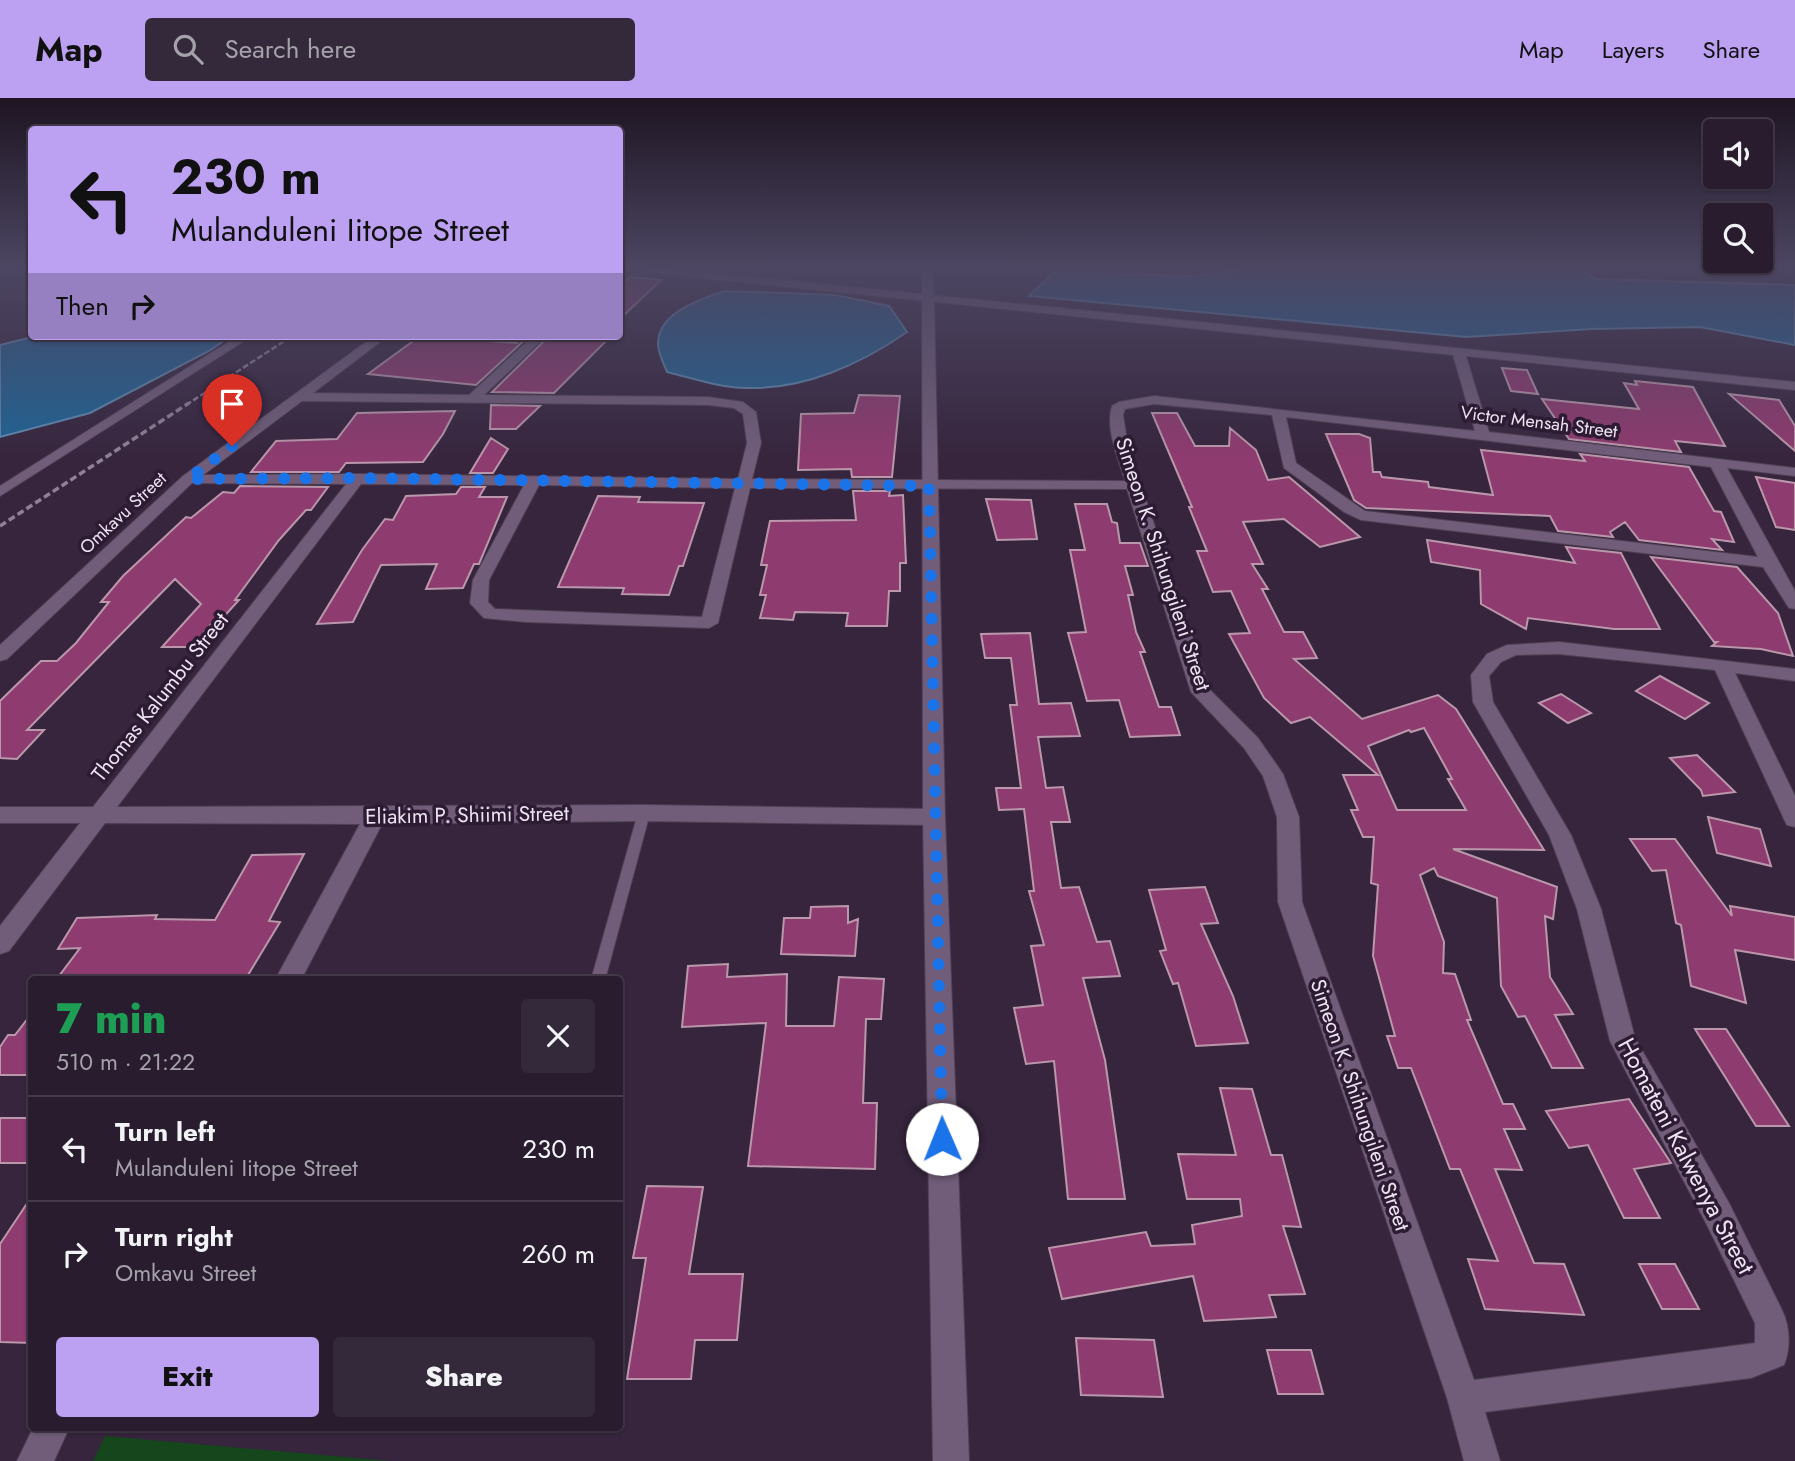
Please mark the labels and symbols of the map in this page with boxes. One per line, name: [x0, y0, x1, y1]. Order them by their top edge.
pin: [202, 374, 262, 446]
street label: Victor Mensah Street: [1459, 399, 1620, 445]
street label: Simeon K. Shihungileni Street: [1108, 434, 1218, 694]
street label: Omkavu Street: [74, 465, 173, 560]
street label: Thomas Kalumbu Street: [84, 606, 236, 788]
street label: Eliakim P. Shiimi Street: [365, 798, 569, 832]
street label: Simeon K. Shihungileni Street: [1303, 975, 1417, 1235]
street label: Homateni Kalwenya Street: [1609, 1032, 1764, 1280]
position arrow: [905, 1102, 979, 1176]

